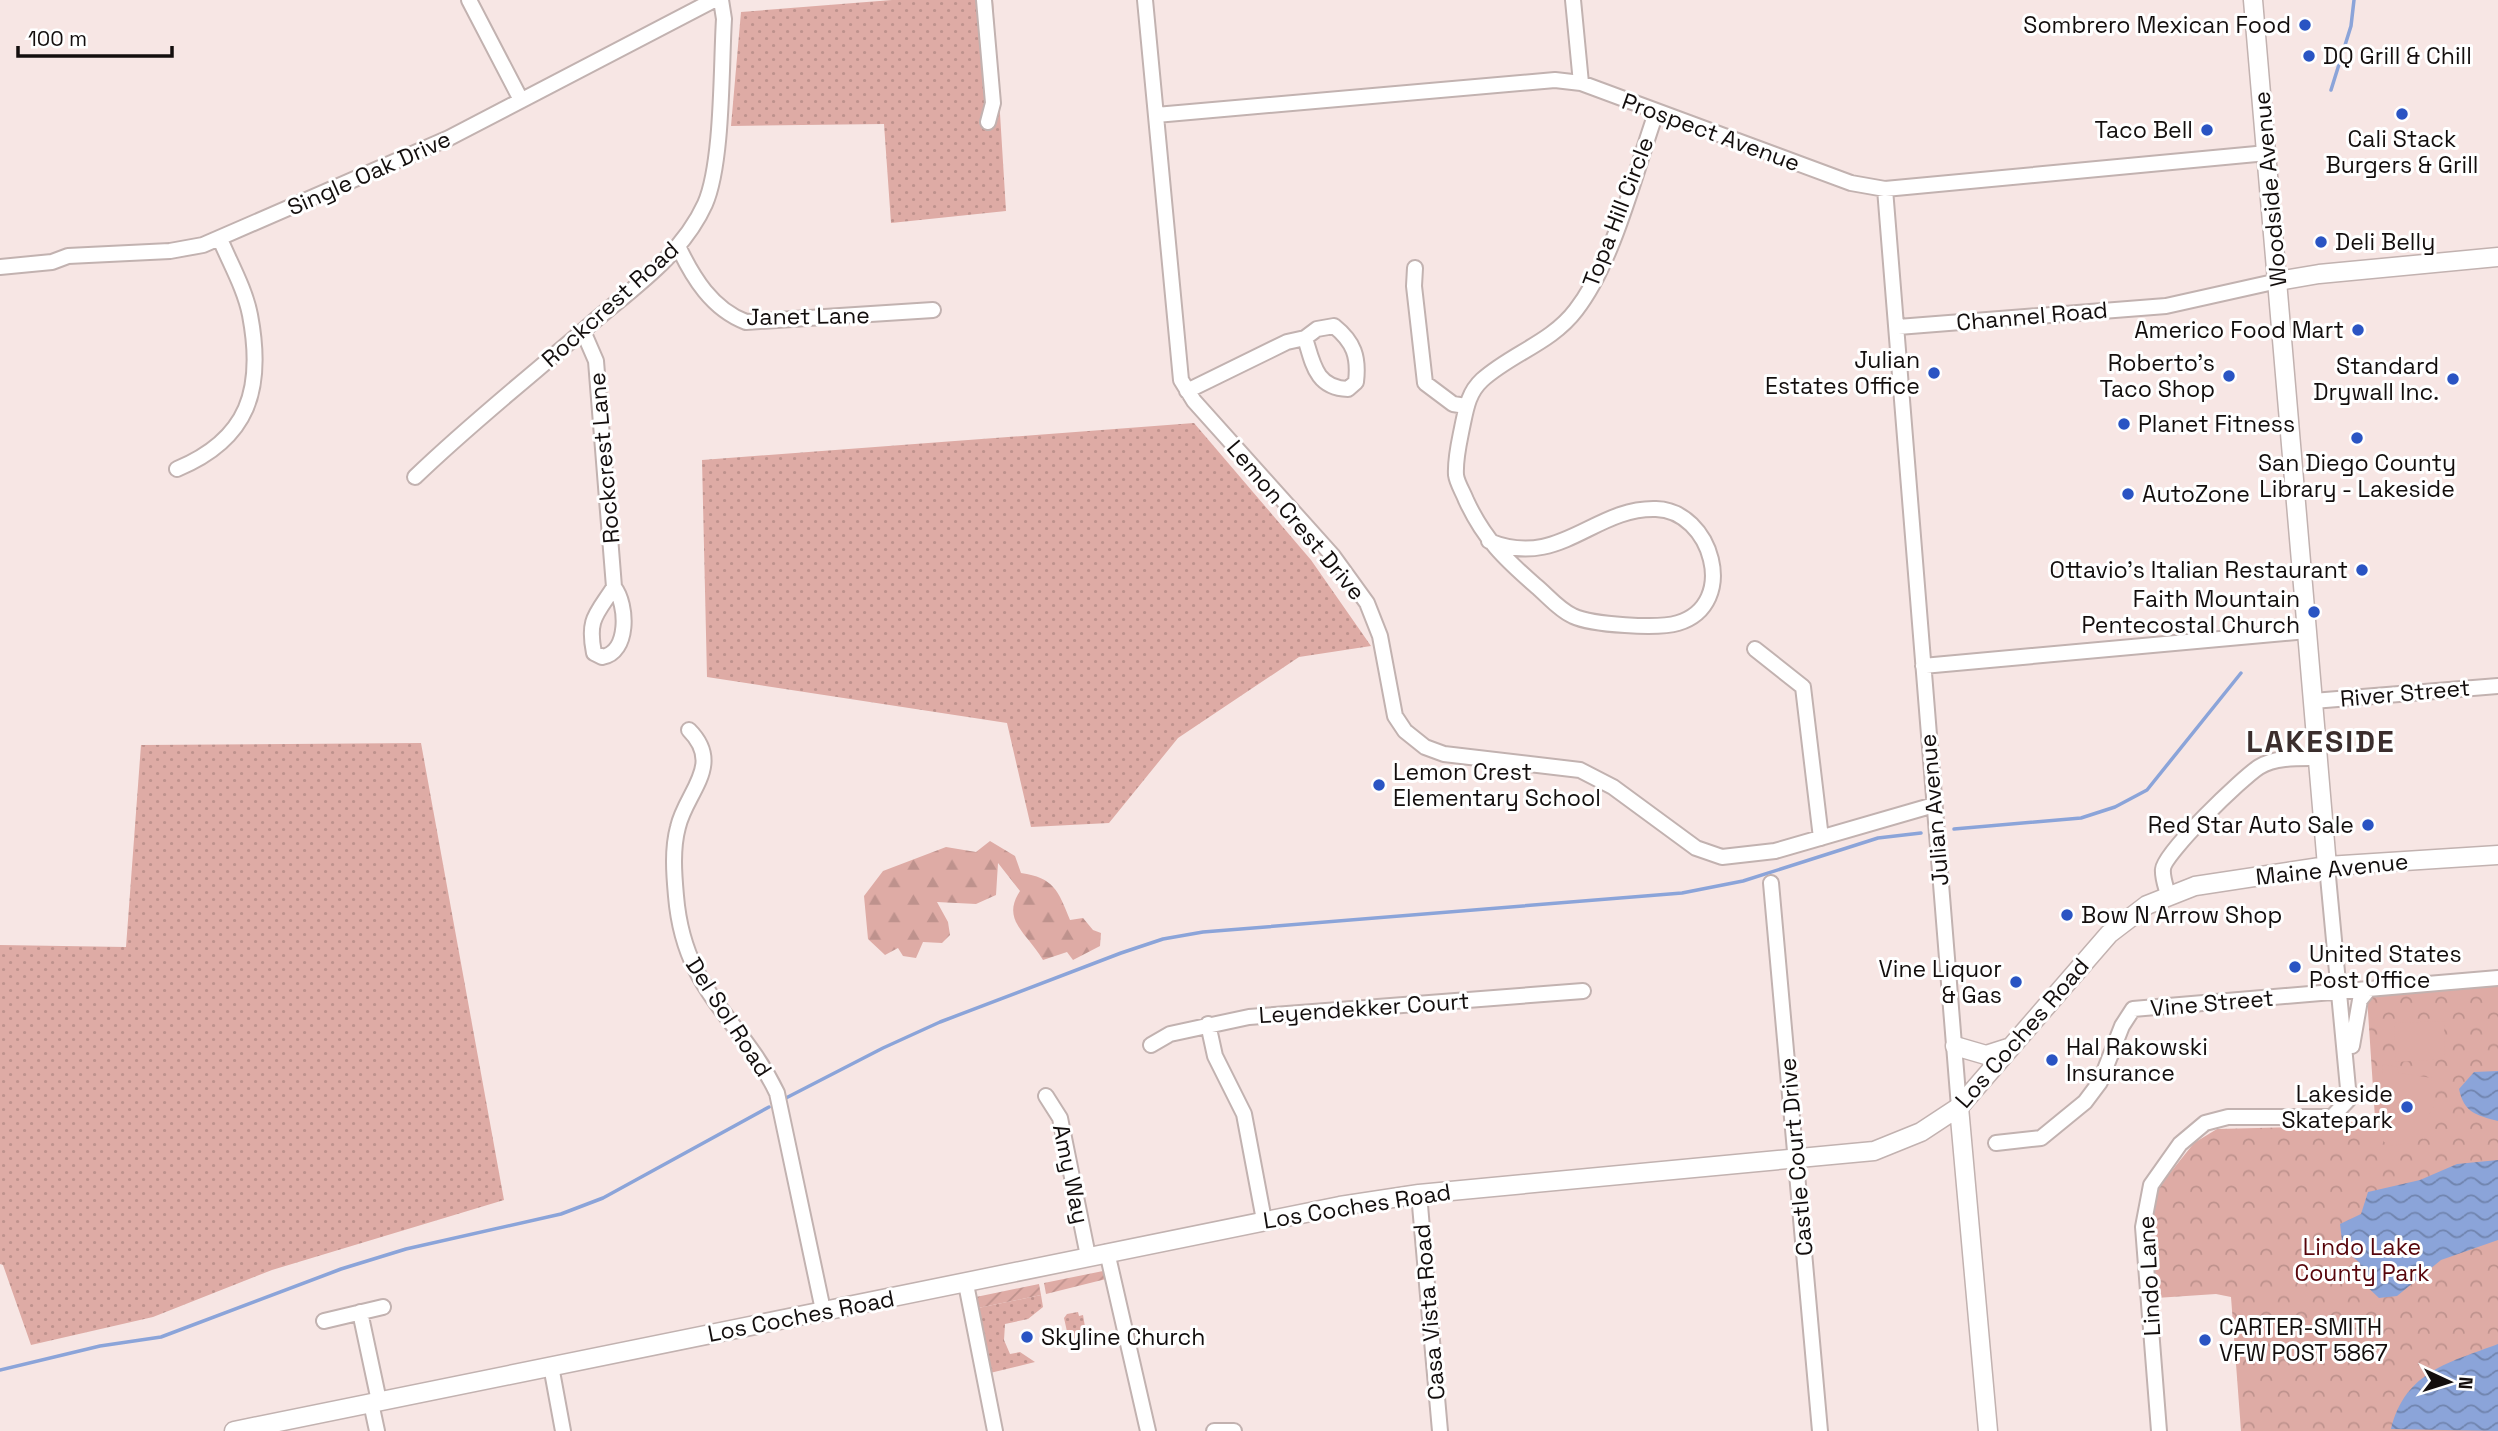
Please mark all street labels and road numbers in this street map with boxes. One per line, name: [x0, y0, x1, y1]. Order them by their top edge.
street label: Prospect Avenue: [1618, 86, 1804, 178]
street label: Woodside Avenue: [2247, 90, 2293, 288]
street label: Single Oak Drive: [283, 124, 455, 222]
street label: Topa Hill Circle: [1576, 132, 1660, 292]
street label: Rockcrest Road: [535, 234, 685, 374]
street label: Channel Road: [1955, 294, 2109, 338]
street label: Janet Lane: [746, 300, 870, 332]
street label: Rockcrest Lane: [582, 371, 626, 545]
street label: Lemon Crest Drive: [1220, 434, 1372, 606]
street label: River Street: [2339, 672, 2471, 714]
street label: Julian Avenue: [1912, 733, 1956, 887]
street label: Maine Avenue: [2254, 846, 2410, 892]
street label: Del Sol Road: [679, 951, 779, 1083]
street label: Los Coches Road: [1948, 952, 2096, 1114]
street label: Vine Street: [2149, 983, 2275, 1023]
street label: Leyendekker Court: [1258, 986, 1470, 1030]
street label: Castle Court Drive: [1772, 1057, 1820, 1257]
street label: Amy Way: [1046, 1122, 1096, 1226]
street label: Los Coches Road: [1261, 1176, 1453, 1236]
street label: Lindo Lane: [2131, 1215, 2167, 1337]
street label: Casa Vista Road: [1406, 1223, 1452, 1401]
street label: Los Coches Road: [705, 1283, 897, 1349]

